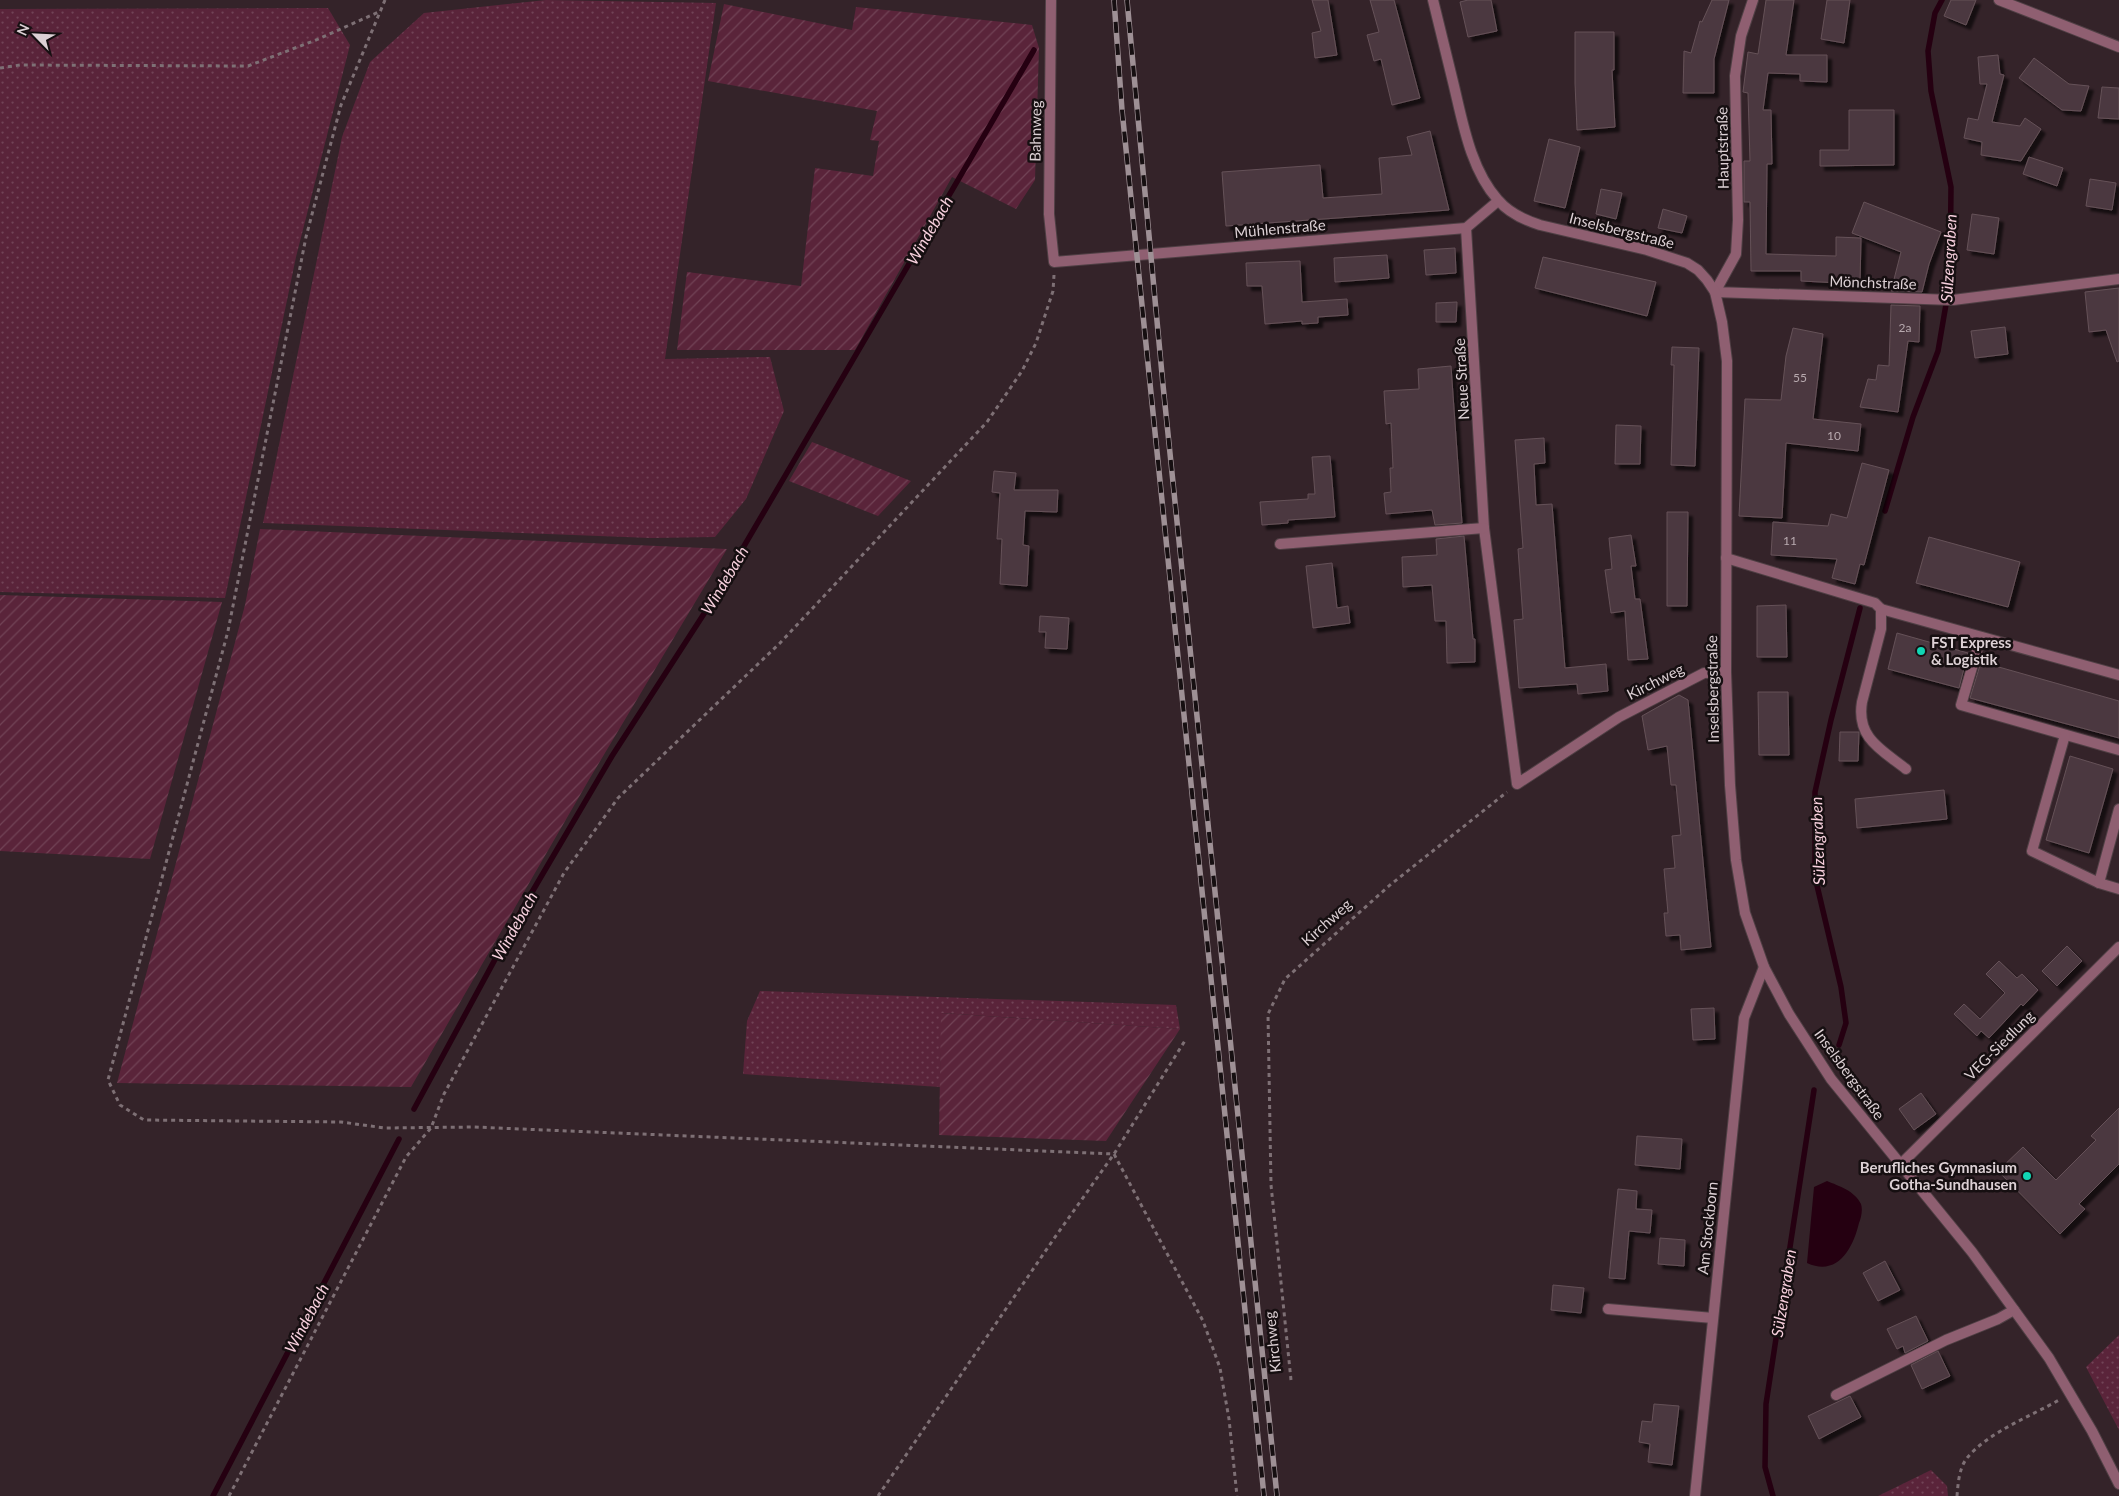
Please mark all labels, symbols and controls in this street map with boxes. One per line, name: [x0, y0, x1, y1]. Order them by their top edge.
north arrow: [10, 10, 60, 60]
text: N: [13, 21, 33, 38]
street label: Bahnweg: [1025, 100, 1045, 162]
street label: Hauptstraße: [1712, 107, 1732, 189]
water label: Windebach: [902, 192, 956, 268]
street label: Inselsbergstraße: [1568, 208, 1676, 252]
water label: Sülzengraben: [1936, 213, 1960, 303]
street label: Mühlenstraße: [1234, 215, 1327, 241]
street label: Mönchstraße: [1829, 271, 1917, 293]
house number: 2a: [1899, 320, 1911, 335]
street label: Neue Straße: [1450, 338, 1472, 420]
house number: 55: [1793, 370, 1807, 385]
house number: 10: [1827, 428, 1841, 443]
house number: 11: [1783, 533, 1797, 548]
water label: Windebach: [696, 543, 752, 617]
place label: FST Express & Logistik: [1931, 633, 2012, 668]
street label: Inselsbergstraße: [1702, 635, 1722, 743]
marker: FST Express & Logistik: [1915, 645, 1927, 657]
street label: Kirchweg: [1623, 659, 1687, 703]
water label: Sülzengraben: [1806, 797, 1828, 885]
water label: Windebach: [487, 888, 541, 964]
street label: Kirchweg: [1297, 895, 1355, 949]
street label: VEG-Siedlung: [1960, 1006, 2038, 1084]
street label: Inselsbergstraße: [1811, 1025, 1889, 1123]
place label: Berufliches Gymnasium Gotha-Sundhausen: [1860, 1158, 2017, 1193]
marker: Berufliches Gymnasium Gotha-Sundhausen: [2021, 1170, 2033, 1182]
street label: Am Stockborn: [1693, 1181, 1721, 1275]
water label: Sülzengraben: [1767, 1248, 1799, 1338]
water label: Windebach: [280, 1280, 332, 1356]
street label: Kirchweg: [1260, 1310, 1284, 1374]

